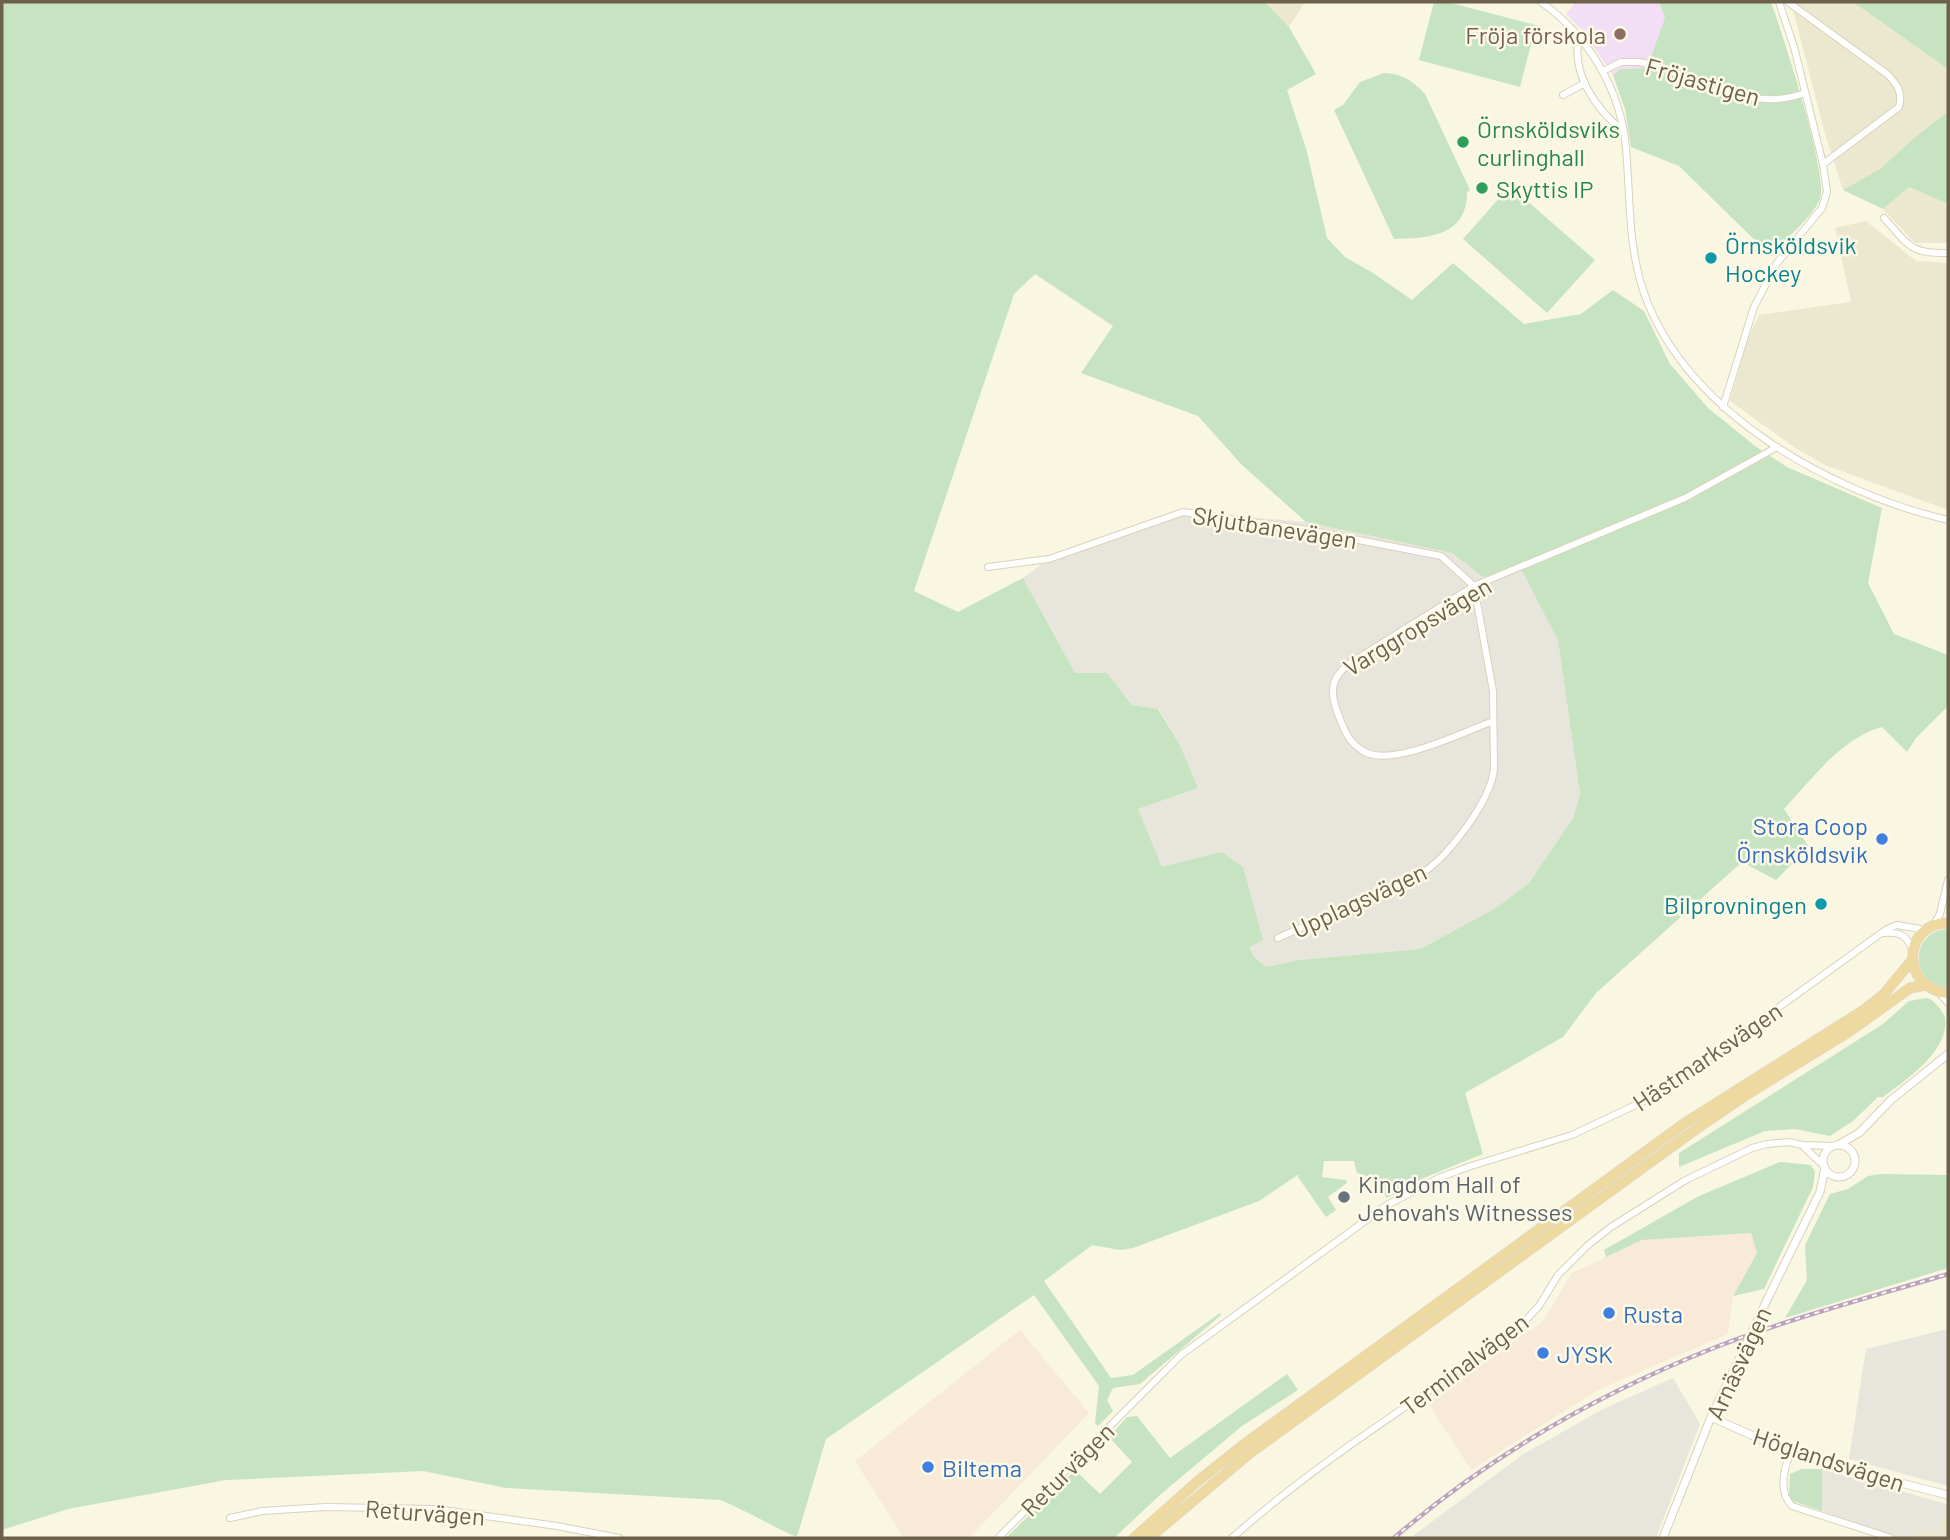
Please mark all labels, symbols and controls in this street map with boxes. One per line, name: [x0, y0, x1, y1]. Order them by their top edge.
place label: Fröja förskola: [1465, 20, 1606, 49]
marker: Fröja förskola: [1612, 26, 1628, 42]
street label: Fröjastigen: [1642, 51, 1764, 111]
place label: Örnsköldsviks curlinghall: [1477, 114, 1620, 171]
marker: Örnsköldsviks curlinghall: [1455, 134, 1471, 150]
place label: Skyttis IP: [1496, 174, 1593, 203]
marker: Skyttis IP: [1474, 180, 1490, 196]
place label: Örnsköldsvik Hockey: [1725, 230, 1857, 287]
marker: Örnsköldsvik Hockey: [1703, 250, 1719, 266]
street label: Skjutbanevägen: [1191, 500, 1359, 554]
street label: Varggropsvägen: [1338, 571, 1496, 681]
place label: Stora Coop Örnsköldsvik: [1736, 811, 1868, 868]
marker: Stora Coop Örnsköldsvik: [1874, 831, 1890, 847]
street label: Upplagsvägen: [1287, 856, 1431, 944]
place label: Bilprovningen: [1664, 890, 1807, 919]
marker: Bilprovningen: [1813, 896, 1829, 912]
street label: Hästmarksvägen: [1627, 995, 1787, 1117]
place label: Kingdom Hall of Jehovah's Witnesses: [1358, 1169, 1573, 1226]
marker: Kingdom Hall of Jehovah's Witnesses: [1336, 1189, 1352, 1205]
place label: Rusta: [1623, 1299, 1683, 1328]
street label: Arnäsvägen: [1699, 1302, 1777, 1424]
marker: Rusta: [1601, 1305, 1617, 1321]
street label: Terminalvägen: [1395, 1307, 1533, 1421]
place label: JYSK: [1557, 1339, 1613, 1368]
marker: JYSK: [1535, 1345, 1551, 1361]
street label: Returvägen: [1014, 1416, 1120, 1522]
street label: Höglandsvägen: [1749, 1421, 1909, 1497]
place label: Biltema: [942, 1453, 1022, 1482]
marker: Biltema: [920, 1459, 936, 1475]
street label: Returvägen: [364, 1493, 486, 1531]

